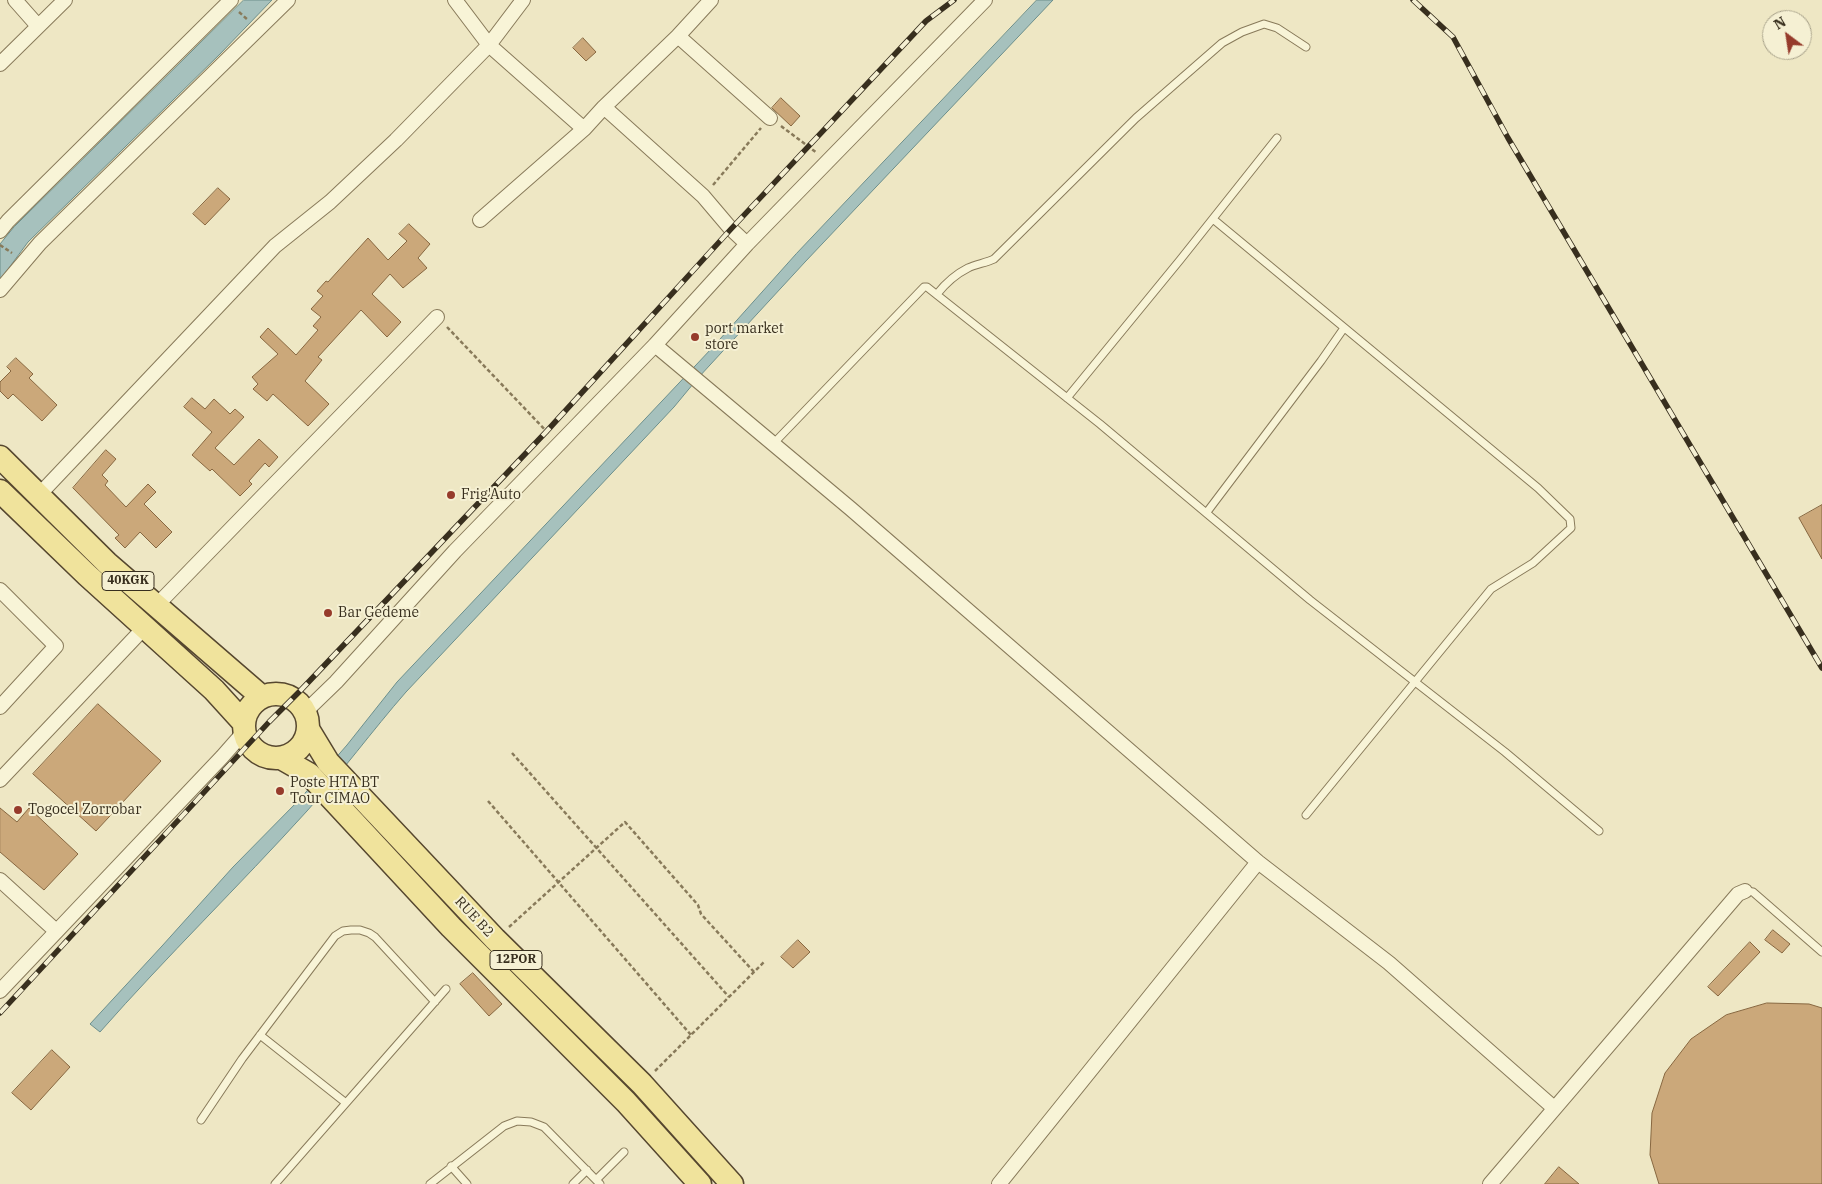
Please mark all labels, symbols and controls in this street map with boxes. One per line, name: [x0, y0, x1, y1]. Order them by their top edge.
north arrow: [1762, 10, 1812, 60]
text: N: [1770, 12, 1789, 34]
place label: port market store: [705, 321, 784, 354]
marker: port market store: [689, 331, 701, 343]
place label: Frig'Auto: [461, 487, 521, 503]
marker: Frig'Auto: [445, 489, 457, 501]
road number: 40KGK: [102, 572, 154, 590]
place label: Bar Gedeme: [338, 605, 419, 621]
marker: Bar Gedeme: [322, 607, 334, 619]
place label: Poste HTA BT Tour CIMAO: [290, 775, 379, 808]
marker: Poste HTA BT Tour CIMAO: [274, 785, 286, 797]
place label: Togocel Zorrobar: [28, 802, 141, 818]
marker: Togocel Zorrobar: [12, 804, 24, 816]
street label: RUE B2: [451, 893, 497, 941]
road number: 12POR: [490, 950, 542, 970]

